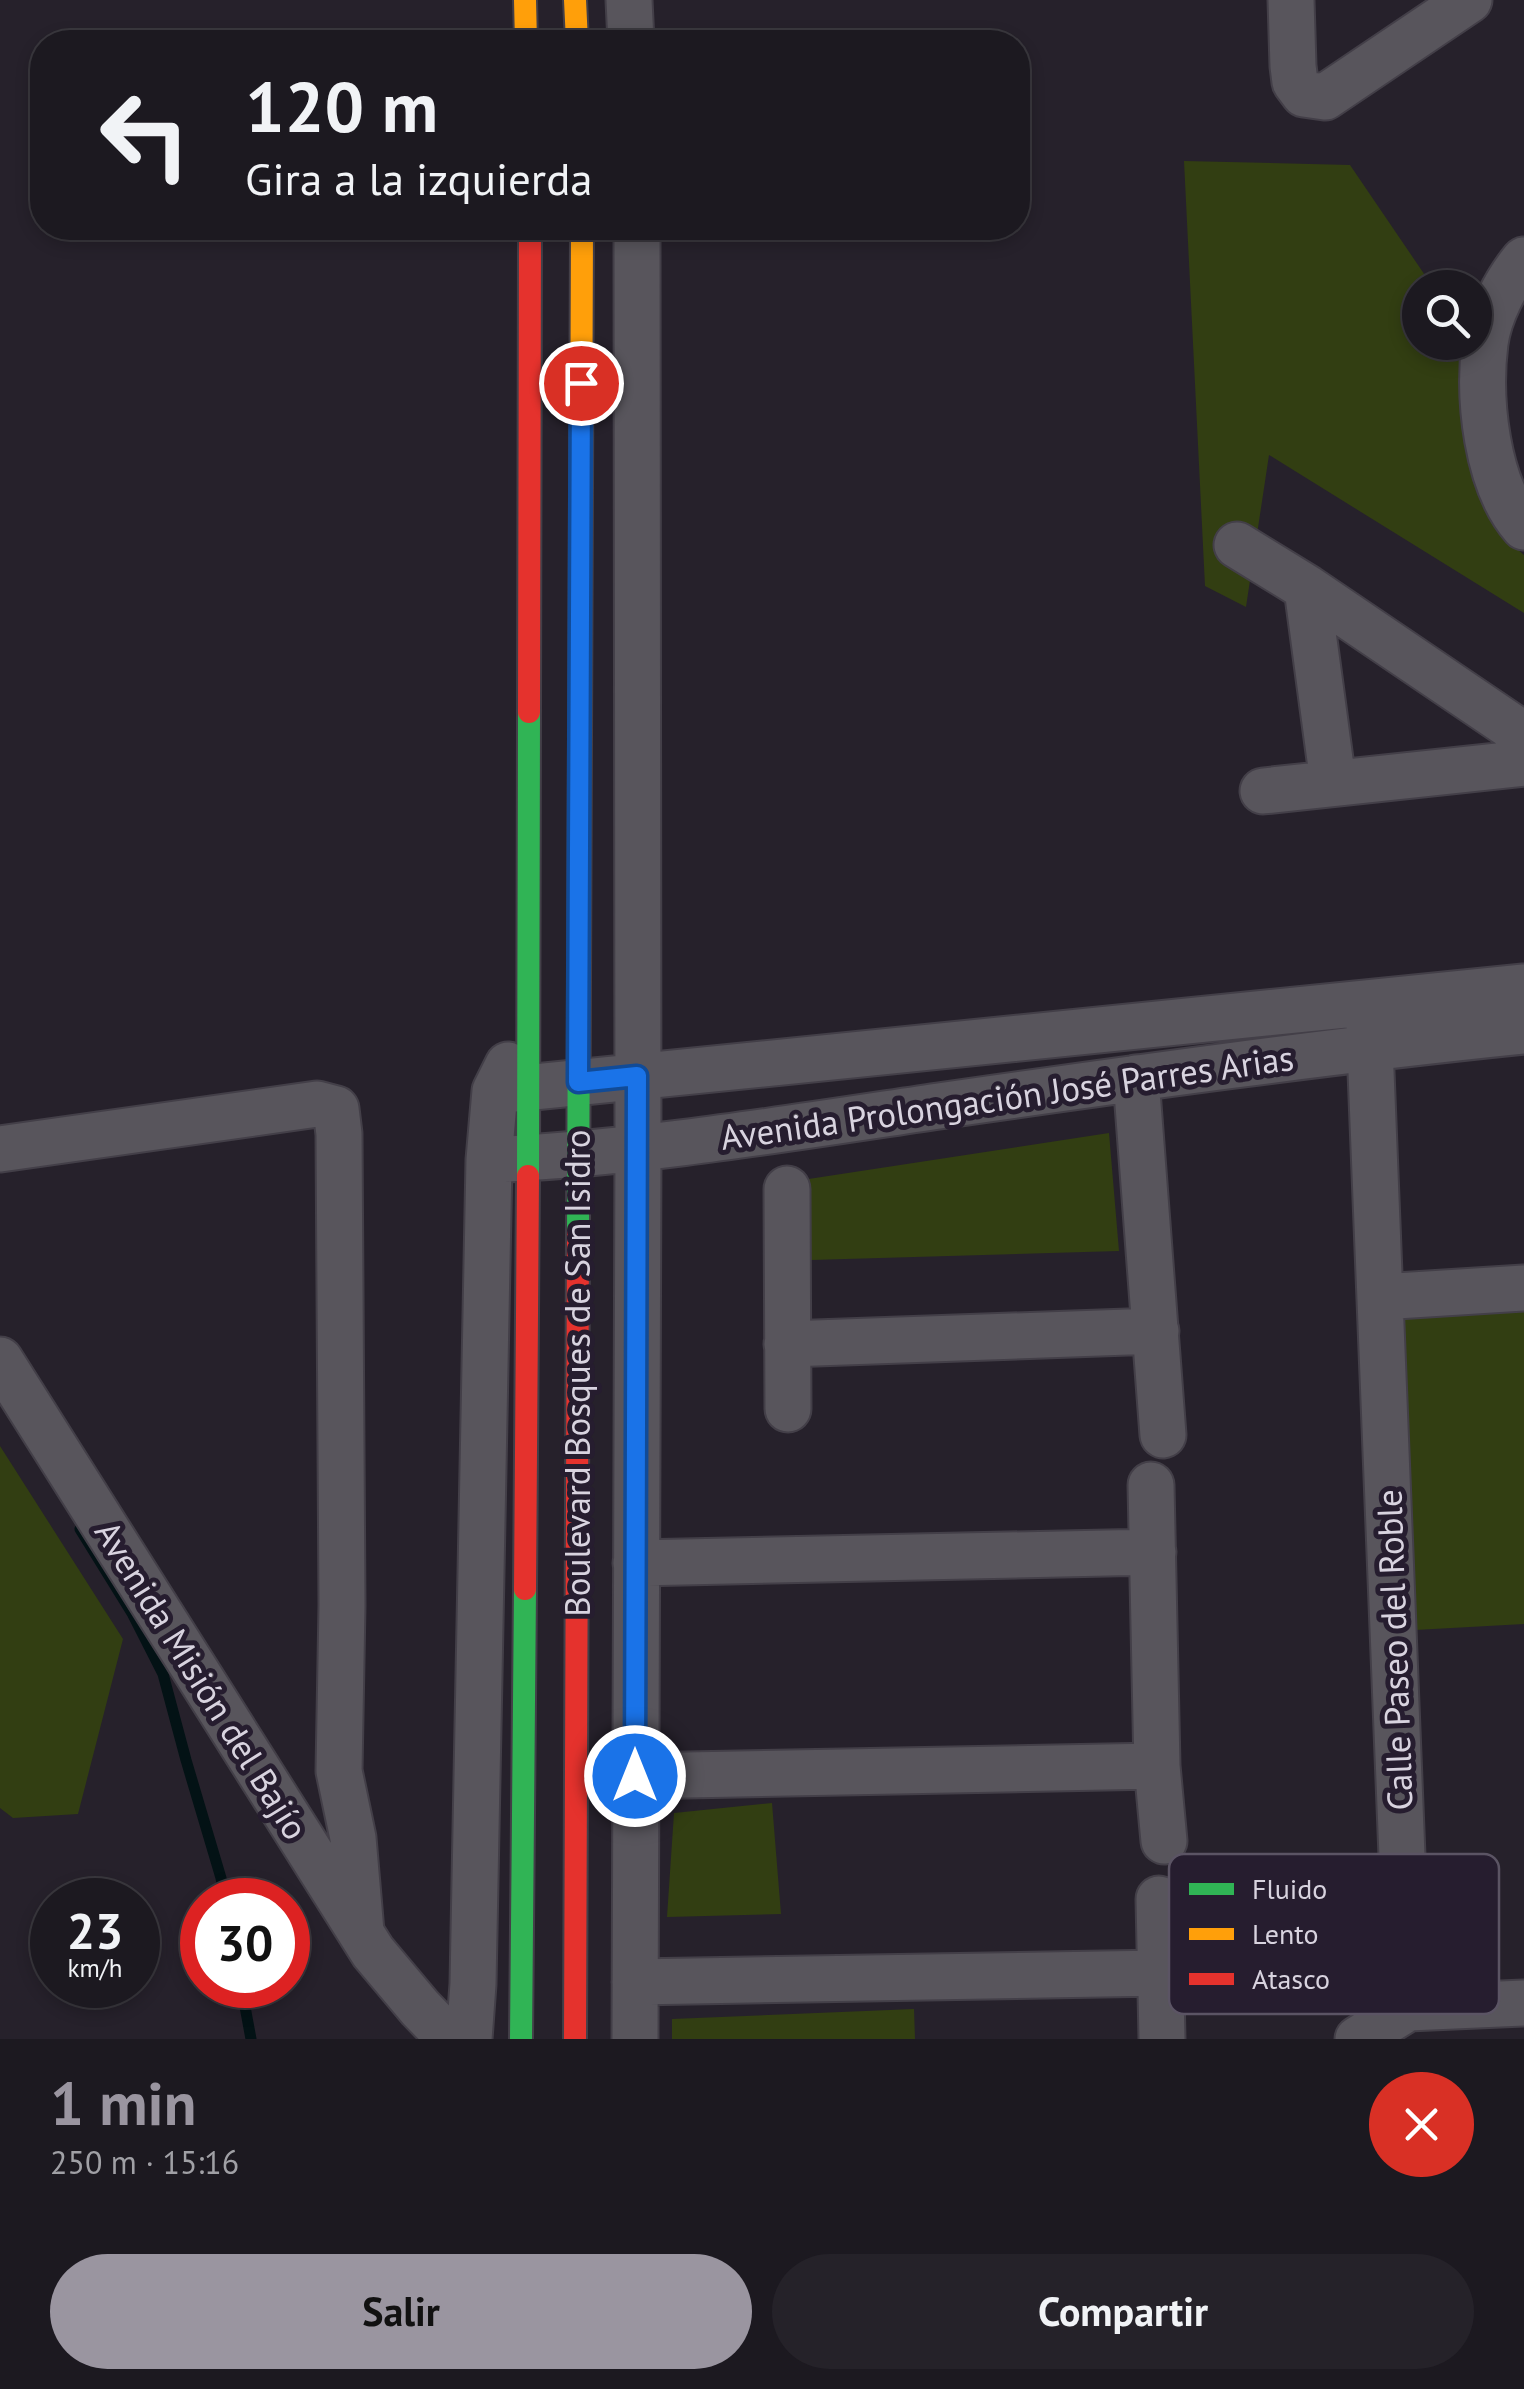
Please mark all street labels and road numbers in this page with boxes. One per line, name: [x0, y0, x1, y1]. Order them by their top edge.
street label: Avenida Prolongación José Parres Arias: [718, 1034, 1296, 1160]
street label: Boulevard Bosques de San Isidro: [554, 1129, 600, 1617]
street label: Calle Paseo del Roble: [1365, 1489, 1423, 1811]
street label: Avenida Misión del Bajío: [85, 1512, 319, 1848]

